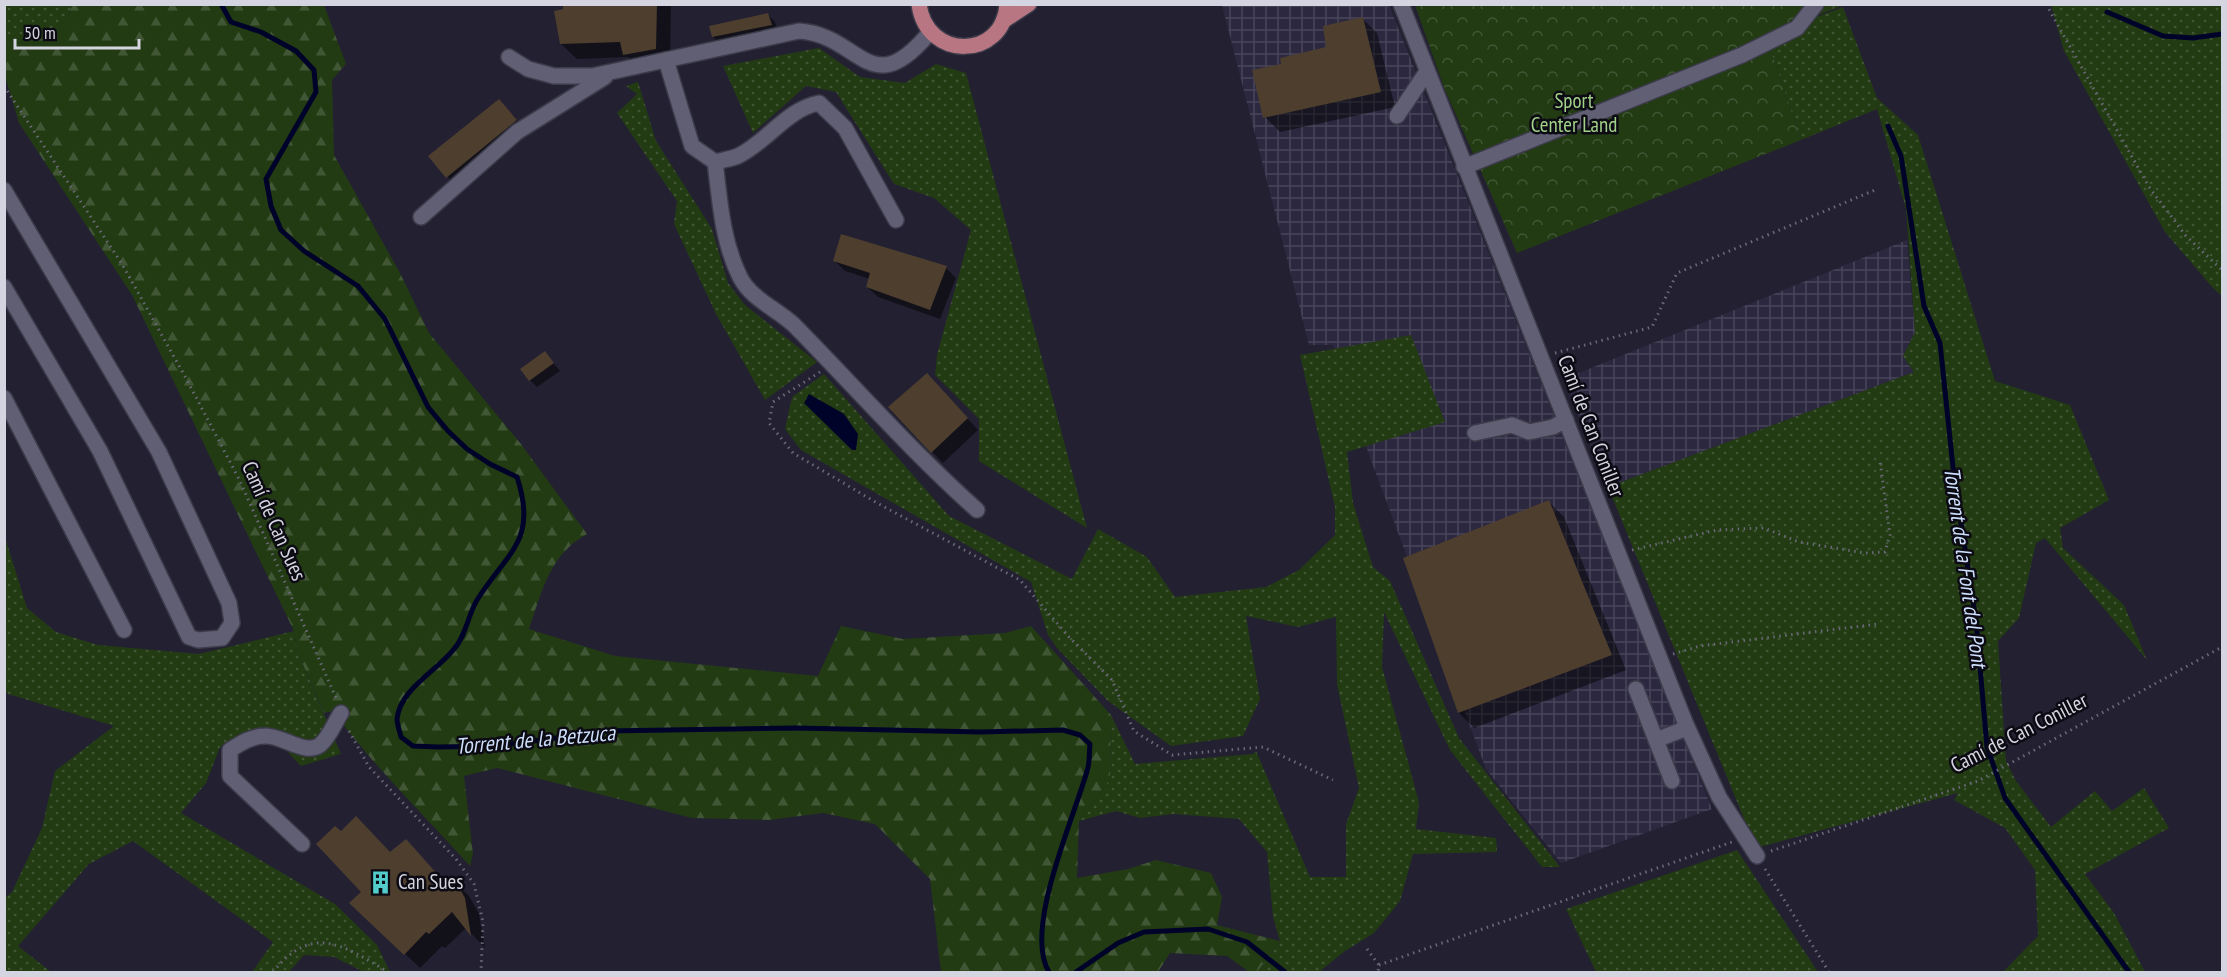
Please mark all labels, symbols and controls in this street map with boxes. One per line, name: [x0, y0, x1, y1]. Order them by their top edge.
scale bar: [15, 12, 140, 50]
text: 50 m: [24, 21, 56, 44]
park label: Sport Center Land: [1531, 87, 1617, 138]
street label: Camí de Can Coniller: [1552, 351, 1631, 501]
street label: Camí de Can Sues: [236, 457, 313, 585]
water label: Torrent de la Font del Pont: [1938, 465, 1994, 672]
street label: Camí de Can Coniller: [1946, 686, 2092, 779]
water label: Torrent de la Betzuca: [454, 718, 617, 760]
place label: Can Sues: [398, 868, 463, 895]
building icon: Can Sues: [367, 869, 393, 895]

